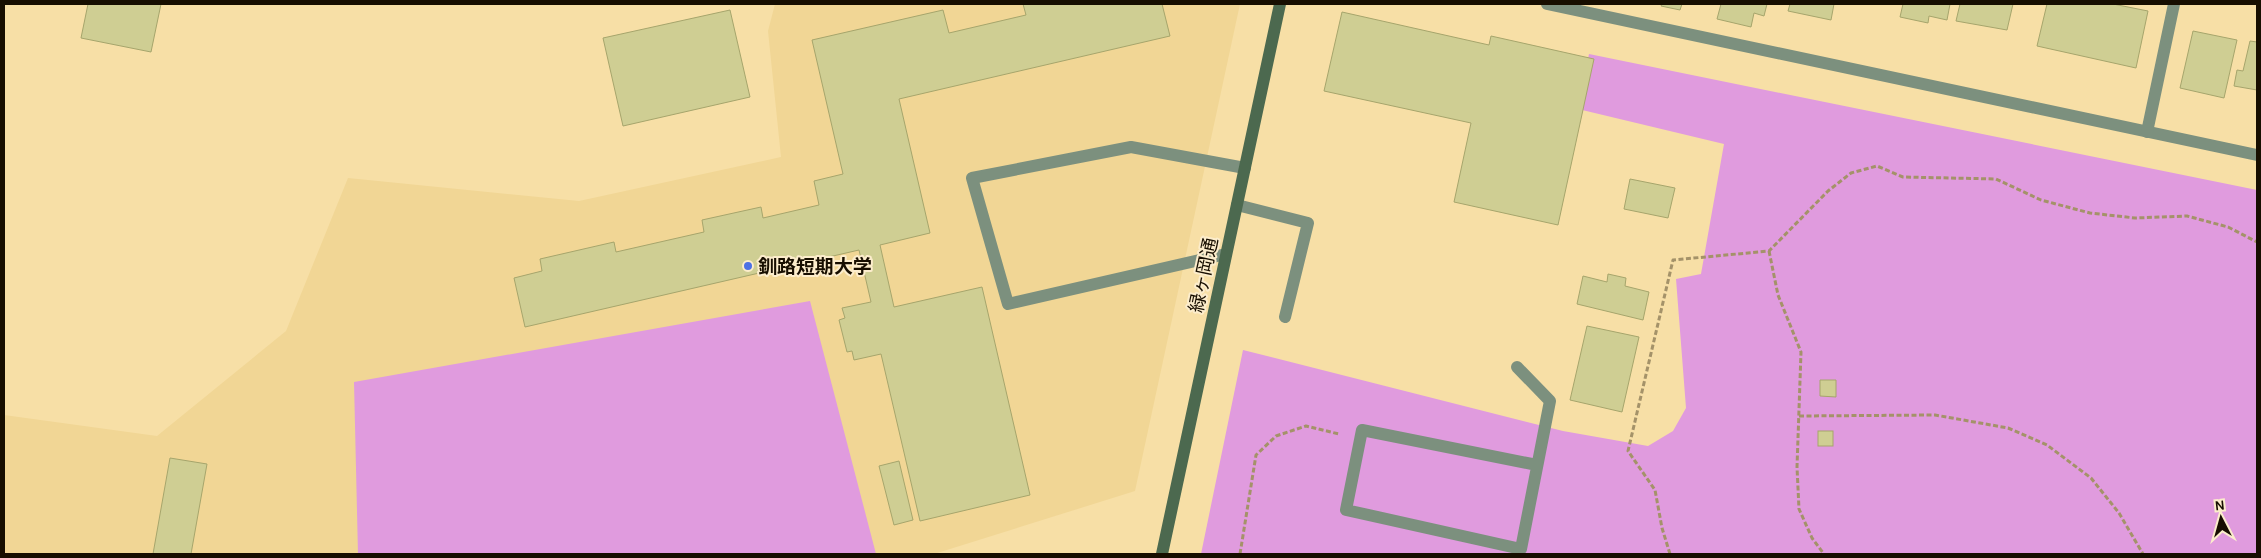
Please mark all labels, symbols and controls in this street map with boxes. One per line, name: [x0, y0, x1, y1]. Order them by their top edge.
street label: 緑ヶ岡通: [1185, 236, 1223, 315]
place label: 釧路短期大学: [758, 256, 872, 278]
marker: 釧路短期大学: [742, 260, 754, 272]
north arrow: [2196, 493, 2246, 543]
text: N: [2214, 497, 2226, 515]

